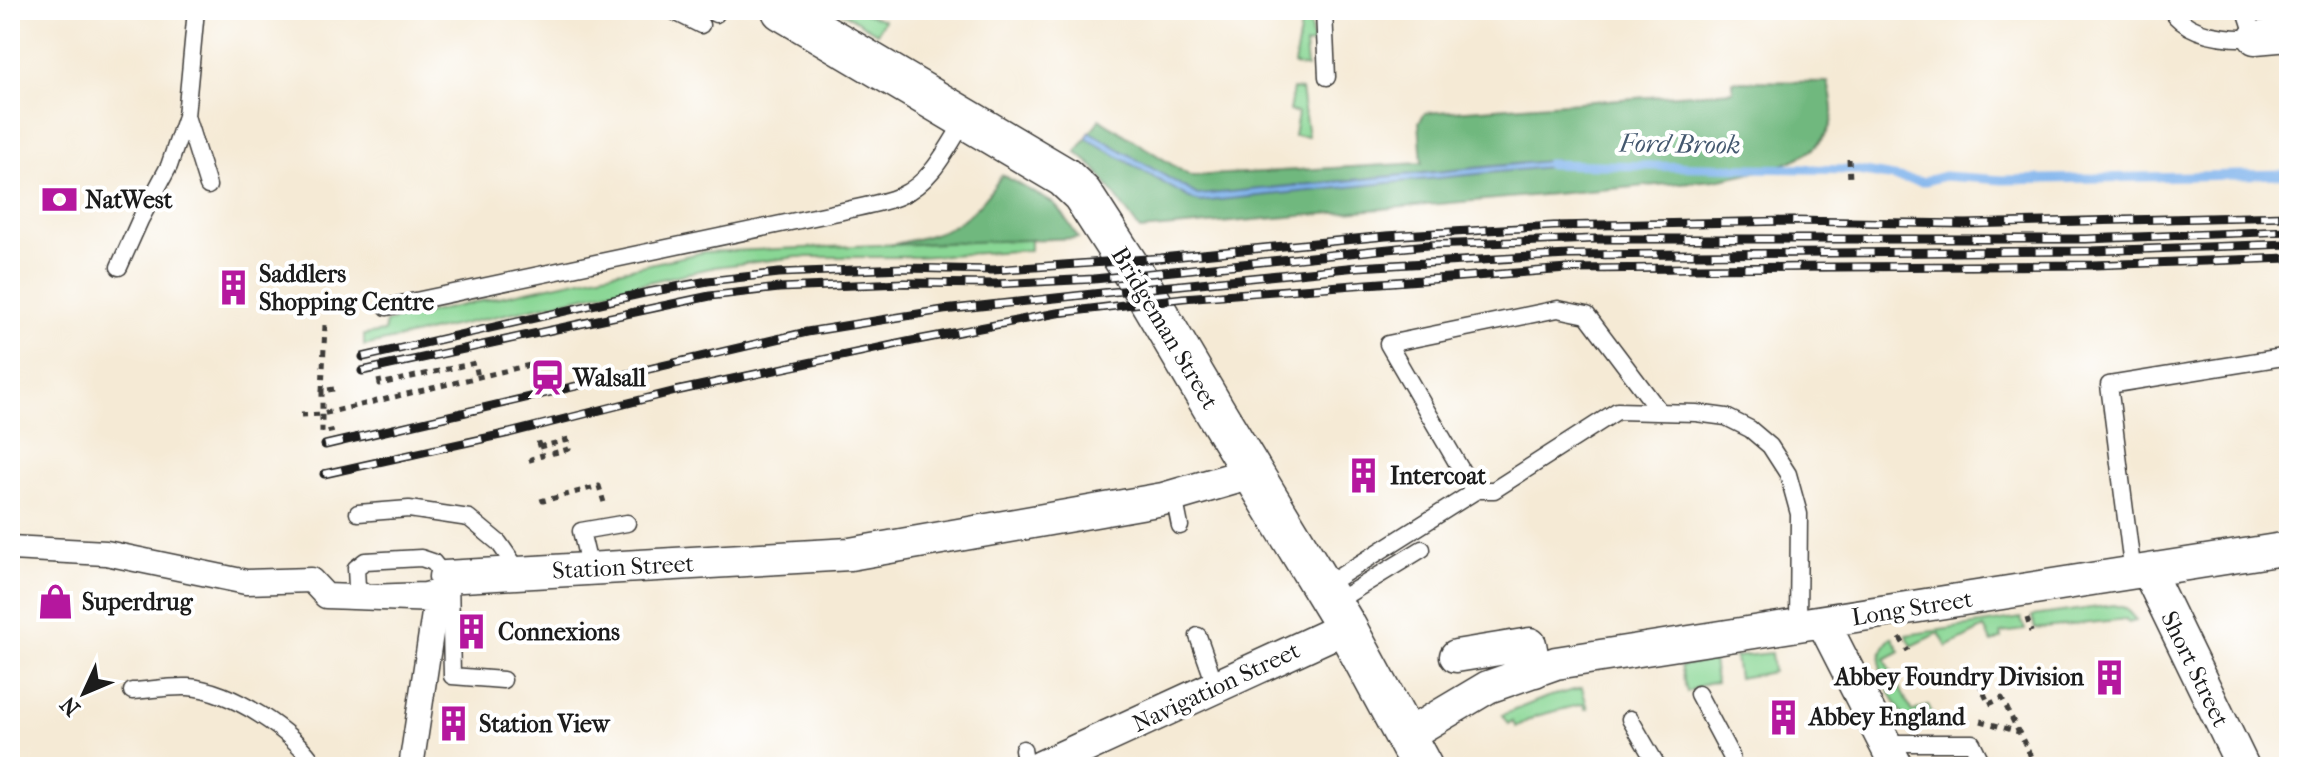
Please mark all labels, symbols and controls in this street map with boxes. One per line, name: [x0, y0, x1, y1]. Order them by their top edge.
water label: Ford Brook: [1618, 127, 1741, 161]
bank icon: NatWest: [40, 181, 78, 219]
place label: NatWest: [85, 186, 173, 214]
street label: Bridgeman Street: [1106, 242, 1225, 414]
place label: Saddlers Shopping Centre: [259, 260, 434, 316]
building icon: Saddlers Shopping Centre: [214, 269, 252, 307]
station icon: Walsall: [528, 359, 566, 397]
place label: Walsall: [572, 364, 646, 392]
building icon: Intercoat: [1345, 457, 1383, 495]
place label: Intercoat: [1390, 462, 1487, 490]
street label: Station Street: [551, 549, 695, 585]
shop icon: Superdrug: [37, 583, 75, 621]
street label: Long Street: [1850, 585, 1975, 631]
place label: Superdrug: [82, 588, 194, 616]
street label: Short Street: [2155, 607, 2235, 732]
building icon: Connexions: [453, 613, 491, 651]
place label: Connexions: [498, 618, 620, 646]
street label: Navigation Street: [1128, 636, 1304, 738]
north arrow: [44, 653, 124, 733]
building icon: Abbey Foundry Division: [2091, 658, 2129, 696]
place label: Abbey Foundry Division: [1833, 663, 2085, 691]
text: N: [55, 691, 85, 721]
building icon: Abbey England: [1764, 698, 1802, 736]
place label: Abbey England: [1807, 703, 1966, 731]
building icon: Station View: [434, 705, 472, 743]
place label: Station View: [479, 710, 611, 738]

